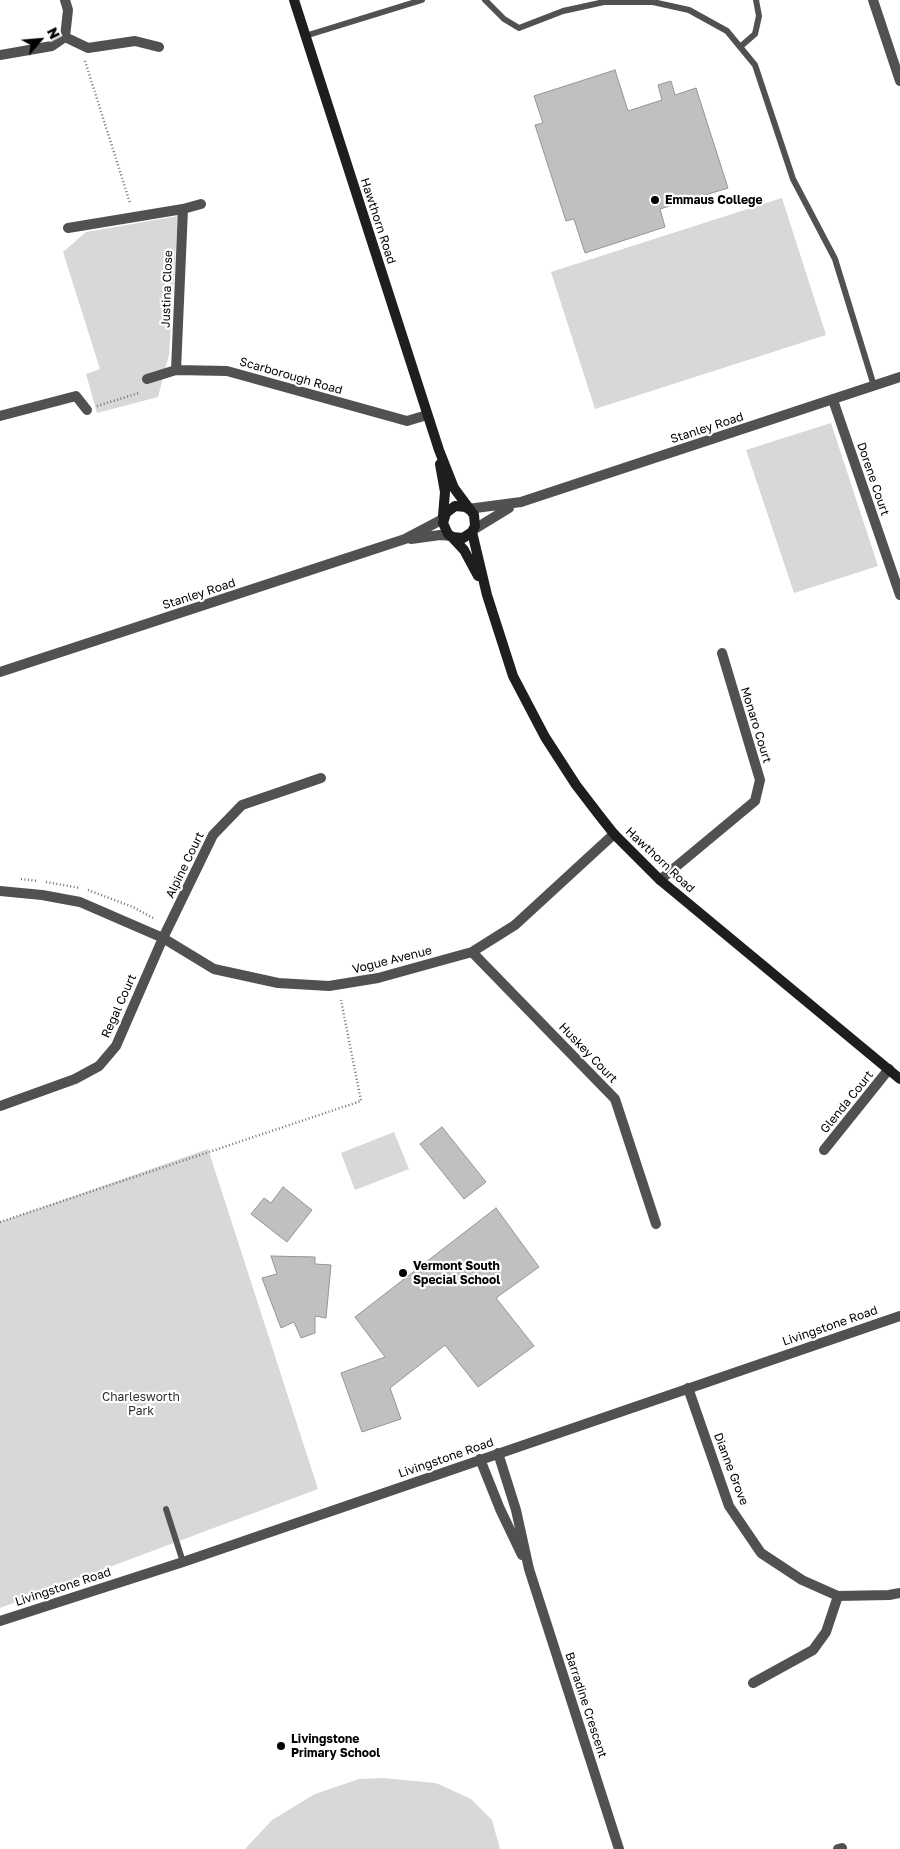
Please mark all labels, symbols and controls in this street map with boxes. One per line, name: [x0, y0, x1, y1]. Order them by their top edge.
north arrow: [15, 15, 65, 65]
text: N: [44, 24, 64, 42]
street label: Hawthorn Road: [357, 176, 399, 266]
place label: Emmaus College: [665, 193, 763, 207]
marker: Emmaus College: [649, 194, 661, 206]
street label: Justina Close: [158, 250, 176, 328]
street label: Scarborough Road: [238, 354, 344, 398]
street label: Stanley Road: [669, 409, 745, 447]
street label: Dorene Court: [854, 440, 892, 518]
street label: Stanley Road: [161, 575, 237, 613]
street label: Monaro Court: [738, 685, 774, 765]
street label: Hawthorn Road: [622, 824, 698, 896]
street label: Alpine Court: [163, 830, 207, 900]
street label: Vogue Avenue: [351, 943, 433, 977]
street label: Regal Court: [99, 972, 139, 1040]
street label: Huskey Court: [556, 1020, 620, 1086]
street label: Glenda Court: [817, 1068, 877, 1136]
place label: Vermont South Special School: [413, 1259, 500, 1287]
marker: Vermont South Special School: [397, 1267, 409, 1279]
street label: Livingstone Road: [780, 1303, 880, 1349]
park label: Charlesworth Park: [102, 1390, 180, 1418]
street label: Dianne Grove: [711, 1431, 751, 1507]
street label: Livingstone Road: [396, 1435, 496, 1481]
street label: Livingstone Road: [13, 1565, 113, 1609]
street label: Barradine Crescent: [562, 1650, 610, 1760]
place label: Livingstone Primary School: [291, 1732, 380, 1760]
marker: Livingstone Primary School: [275, 1740, 287, 1752]

